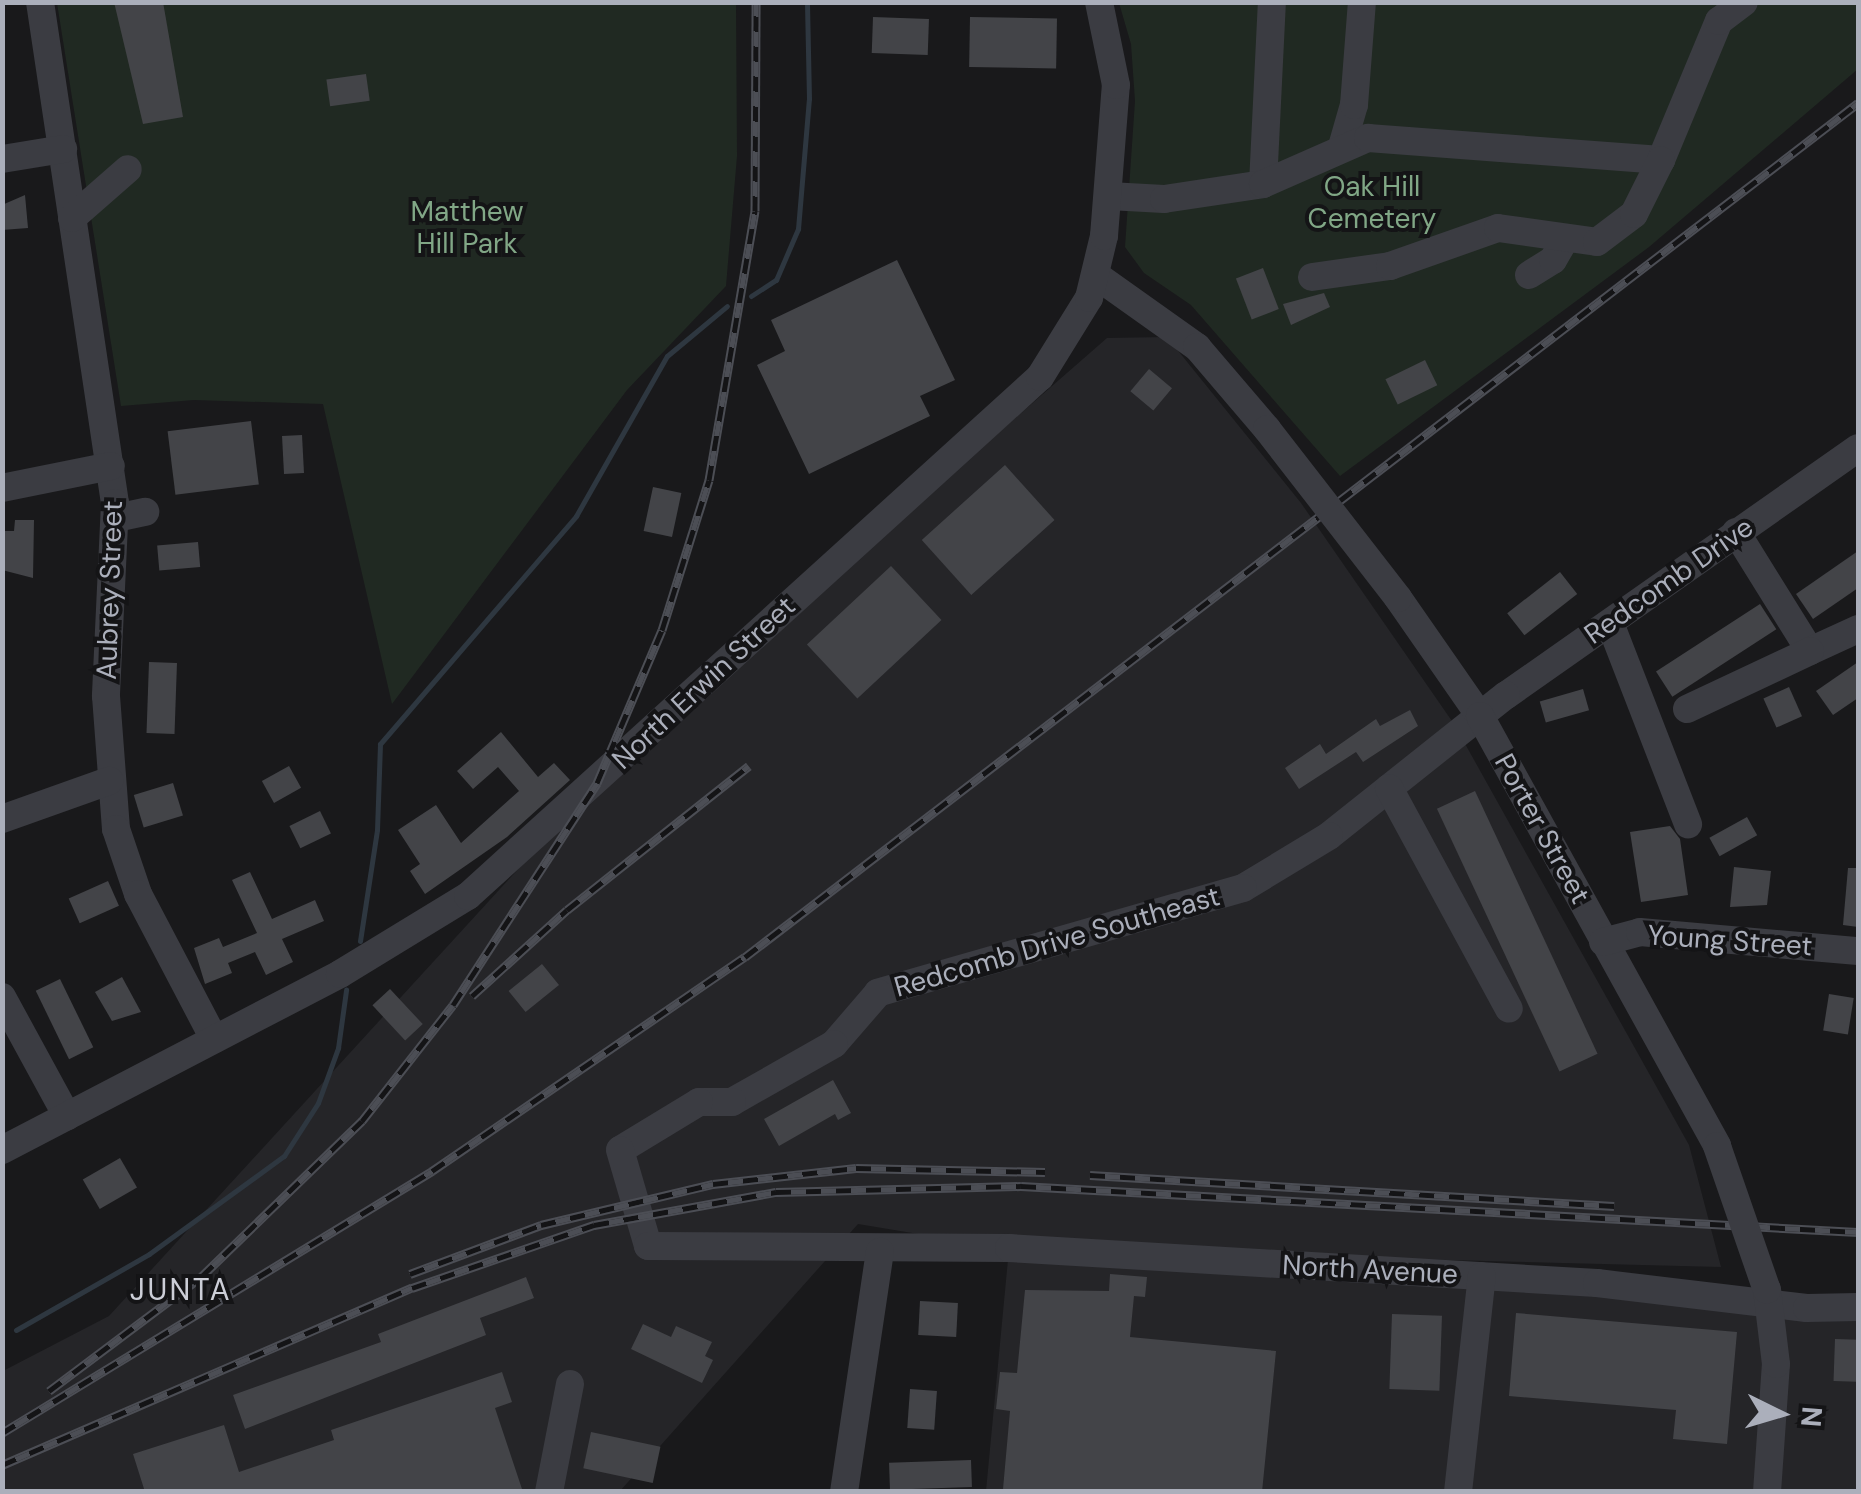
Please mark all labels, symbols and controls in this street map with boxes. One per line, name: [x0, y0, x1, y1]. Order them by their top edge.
park label: Oak Hill Cemetery: [1308, 170, 1436, 236]
park label: Matthew Hill Park: [410, 195, 524, 261]
street label: Aubrey Street: [90, 500, 130, 680]
street label: Redcomb Drive: [1578, 510, 1760, 652]
street label: North Erwin Street: [606, 590, 802, 776]
street label: Porter Street: [1487, 748, 1597, 910]
street label: Redcomb Drive Southeast: [890, 879, 1224, 1005]
street label: Young Street: [1647, 918, 1813, 964]
street label: North Avenue: [1281, 1249, 1459, 1291]
district label: JUNTA: [130, 1272, 232, 1308]
north arrow: [1731, 1364, 1831, 1464]
text: N: [1792, 1405, 1831, 1428]

